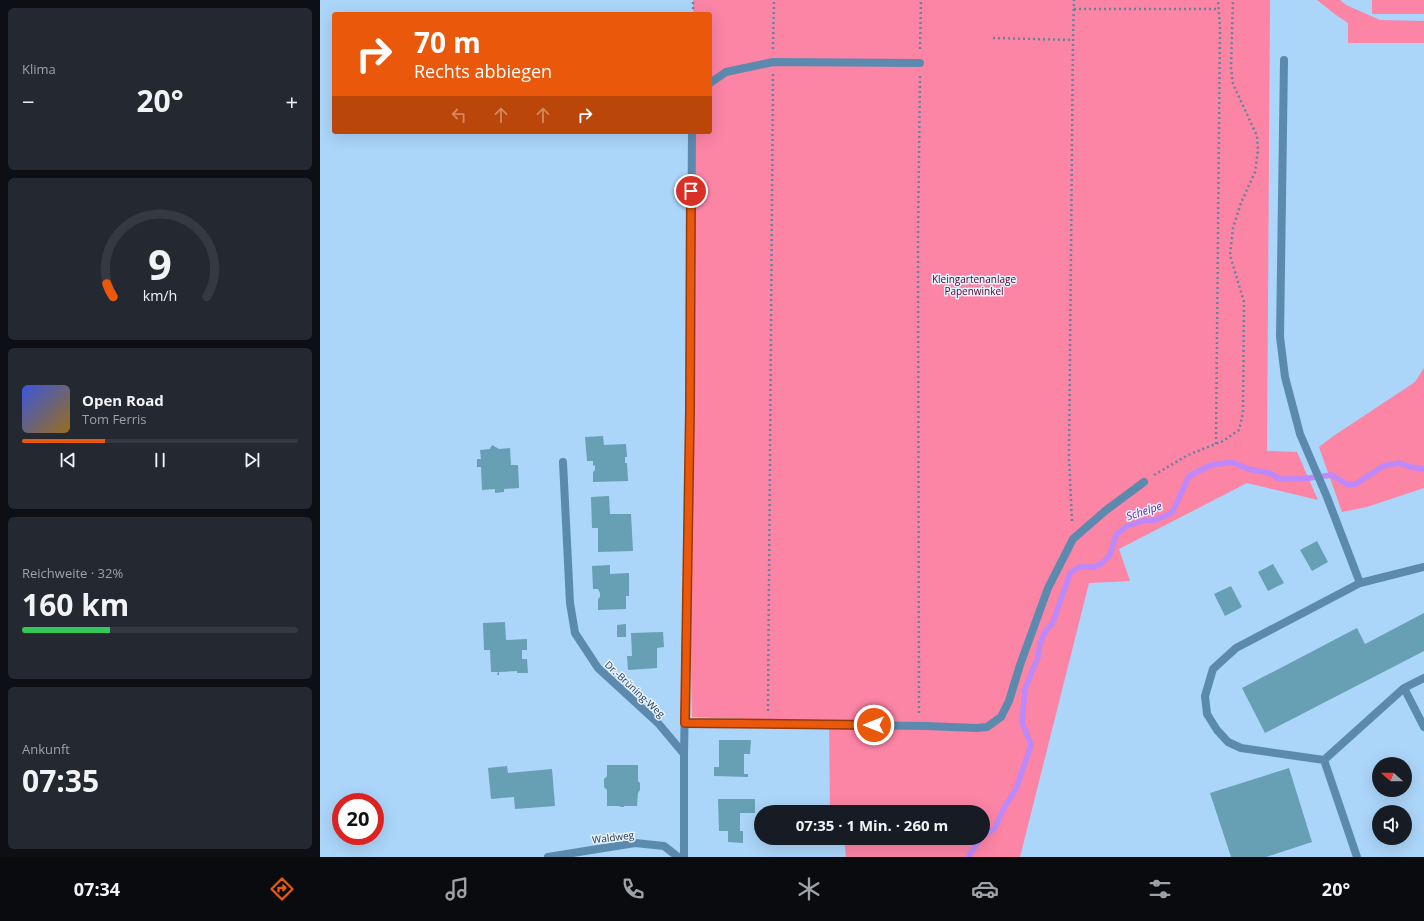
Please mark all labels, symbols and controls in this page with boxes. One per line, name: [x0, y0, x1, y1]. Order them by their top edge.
text: 70 m: [414, 23, 481, 61]
icon: right: [348, 28, 400, 80]
text: Rechts abbiegen: [414, 59, 552, 83]
text: Klima: [22, 60, 56, 78]
text: 20°: [136, 80, 184, 121]
text: −: [22, 86, 35, 116]
text: +: [285, 86, 298, 116]
icon: left: [448, 104, 470, 126]
icon: ahead: [490, 104, 512, 126]
icon: ahead: [532, 104, 554, 126]
icon: right: [574, 104, 596, 126]
pin: [674, 174, 708, 208]
icon: arrive: [680, 180, 702, 202]
text: 9: [148, 235, 172, 291]
park label: Kleingartenanlage Papenwinkel: [932, 272, 1016, 298]
text: km/h: [143, 285, 177, 304]
text: Open Road: [82, 390, 164, 410]
text: Tom Ferris: [82, 410, 147, 428]
icon: previous: [57, 449, 79, 471]
icon: pause: [149, 449, 171, 471]
icon: next: [241, 449, 263, 471]
water label: Schelpe: [1124, 498, 1164, 523]
text: Reichweite · 32%: [22, 564, 123, 582]
text: 160 km: [22, 584, 129, 625]
street label: Dr.-Brüning-Weg: [602, 657, 669, 721]
position arrow: [853, 704, 895, 746]
text: Ankunft: [22, 740, 70, 758]
north arrow: [1372, 757, 1412, 797]
map controls: [1372, 757, 1412, 845]
text: 07:35: [22, 760, 99, 801]
speed limit sign: 20: [332, 793, 384, 845]
button: sound: [1372, 805, 1412, 845]
text: 07:35 · 1 Min. · 260 m: [796, 815, 948, 835]
street label: Waldweg: [591, 827, 635, 847]
icon: directions: [268, 875, 296, 903]
icon: music: [443, 875, 471, 903]
icon: phone: [619, 875, 647, 903]
icon: climate: [795, 875, 823, 903]
icon: car: [971, 875, 999, 903]
icon: filters: [1146, 875, 1174, 903]
text: 07:34: [74, 877, 120, 901]
text: 20°: [1322, 877, 1350, 901]

